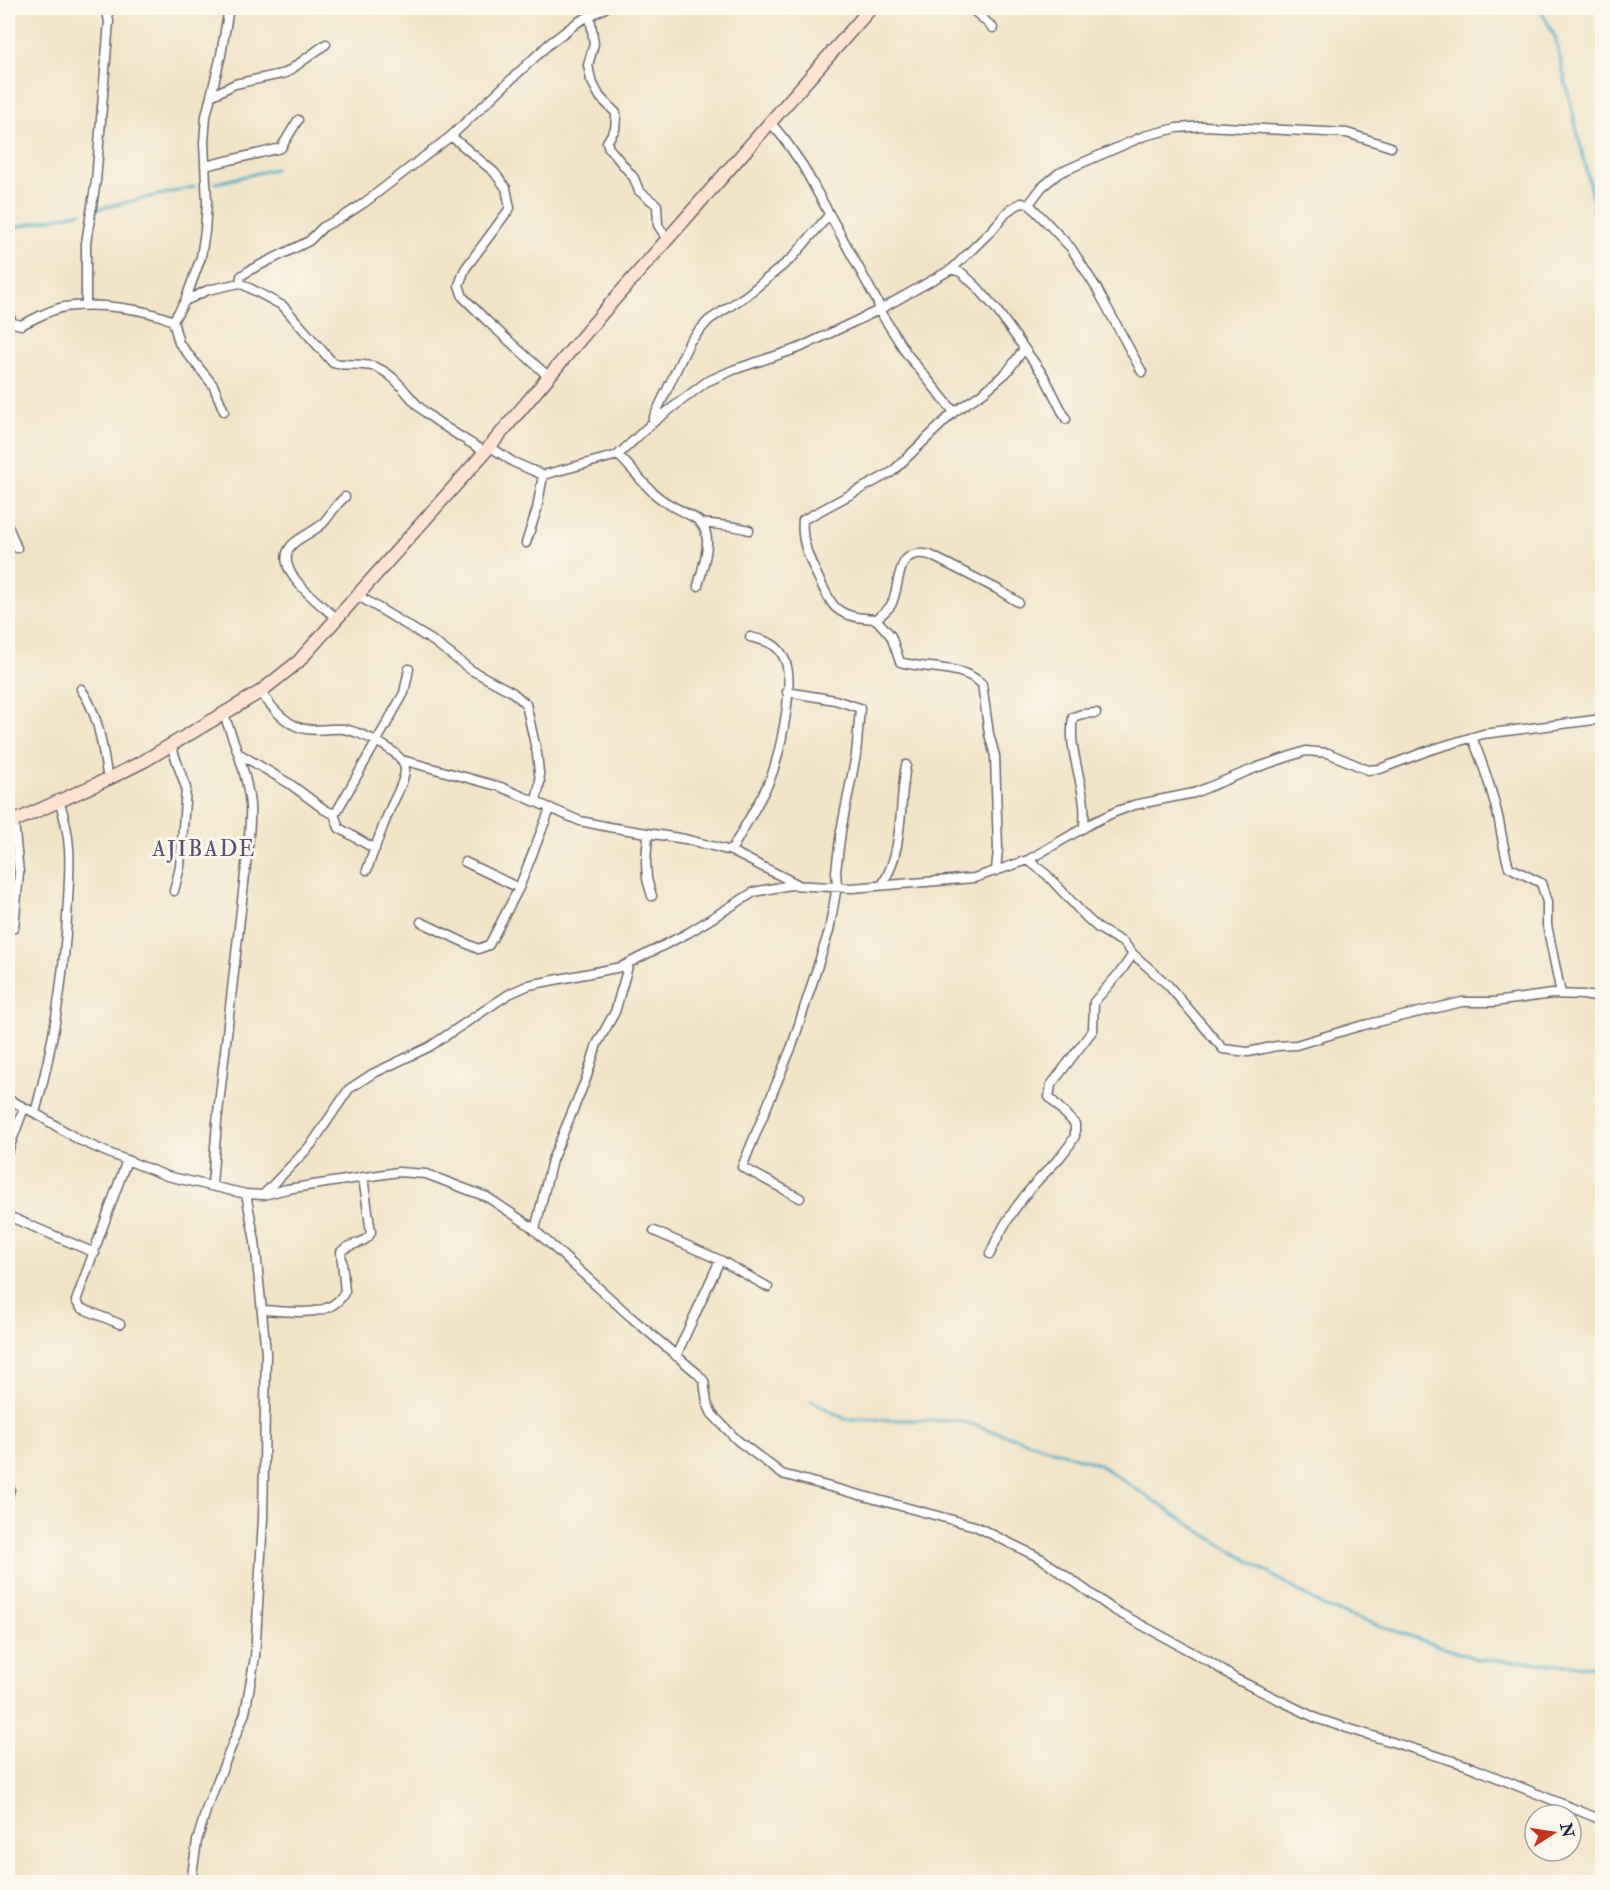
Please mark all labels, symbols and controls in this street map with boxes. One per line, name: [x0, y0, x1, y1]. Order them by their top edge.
district label: AJIBADE: [151, 835, 256, 863]
north arrow: [1523, 1803, 1583, 1863]
text: N: [1555, 1820, 1578, 1840]

